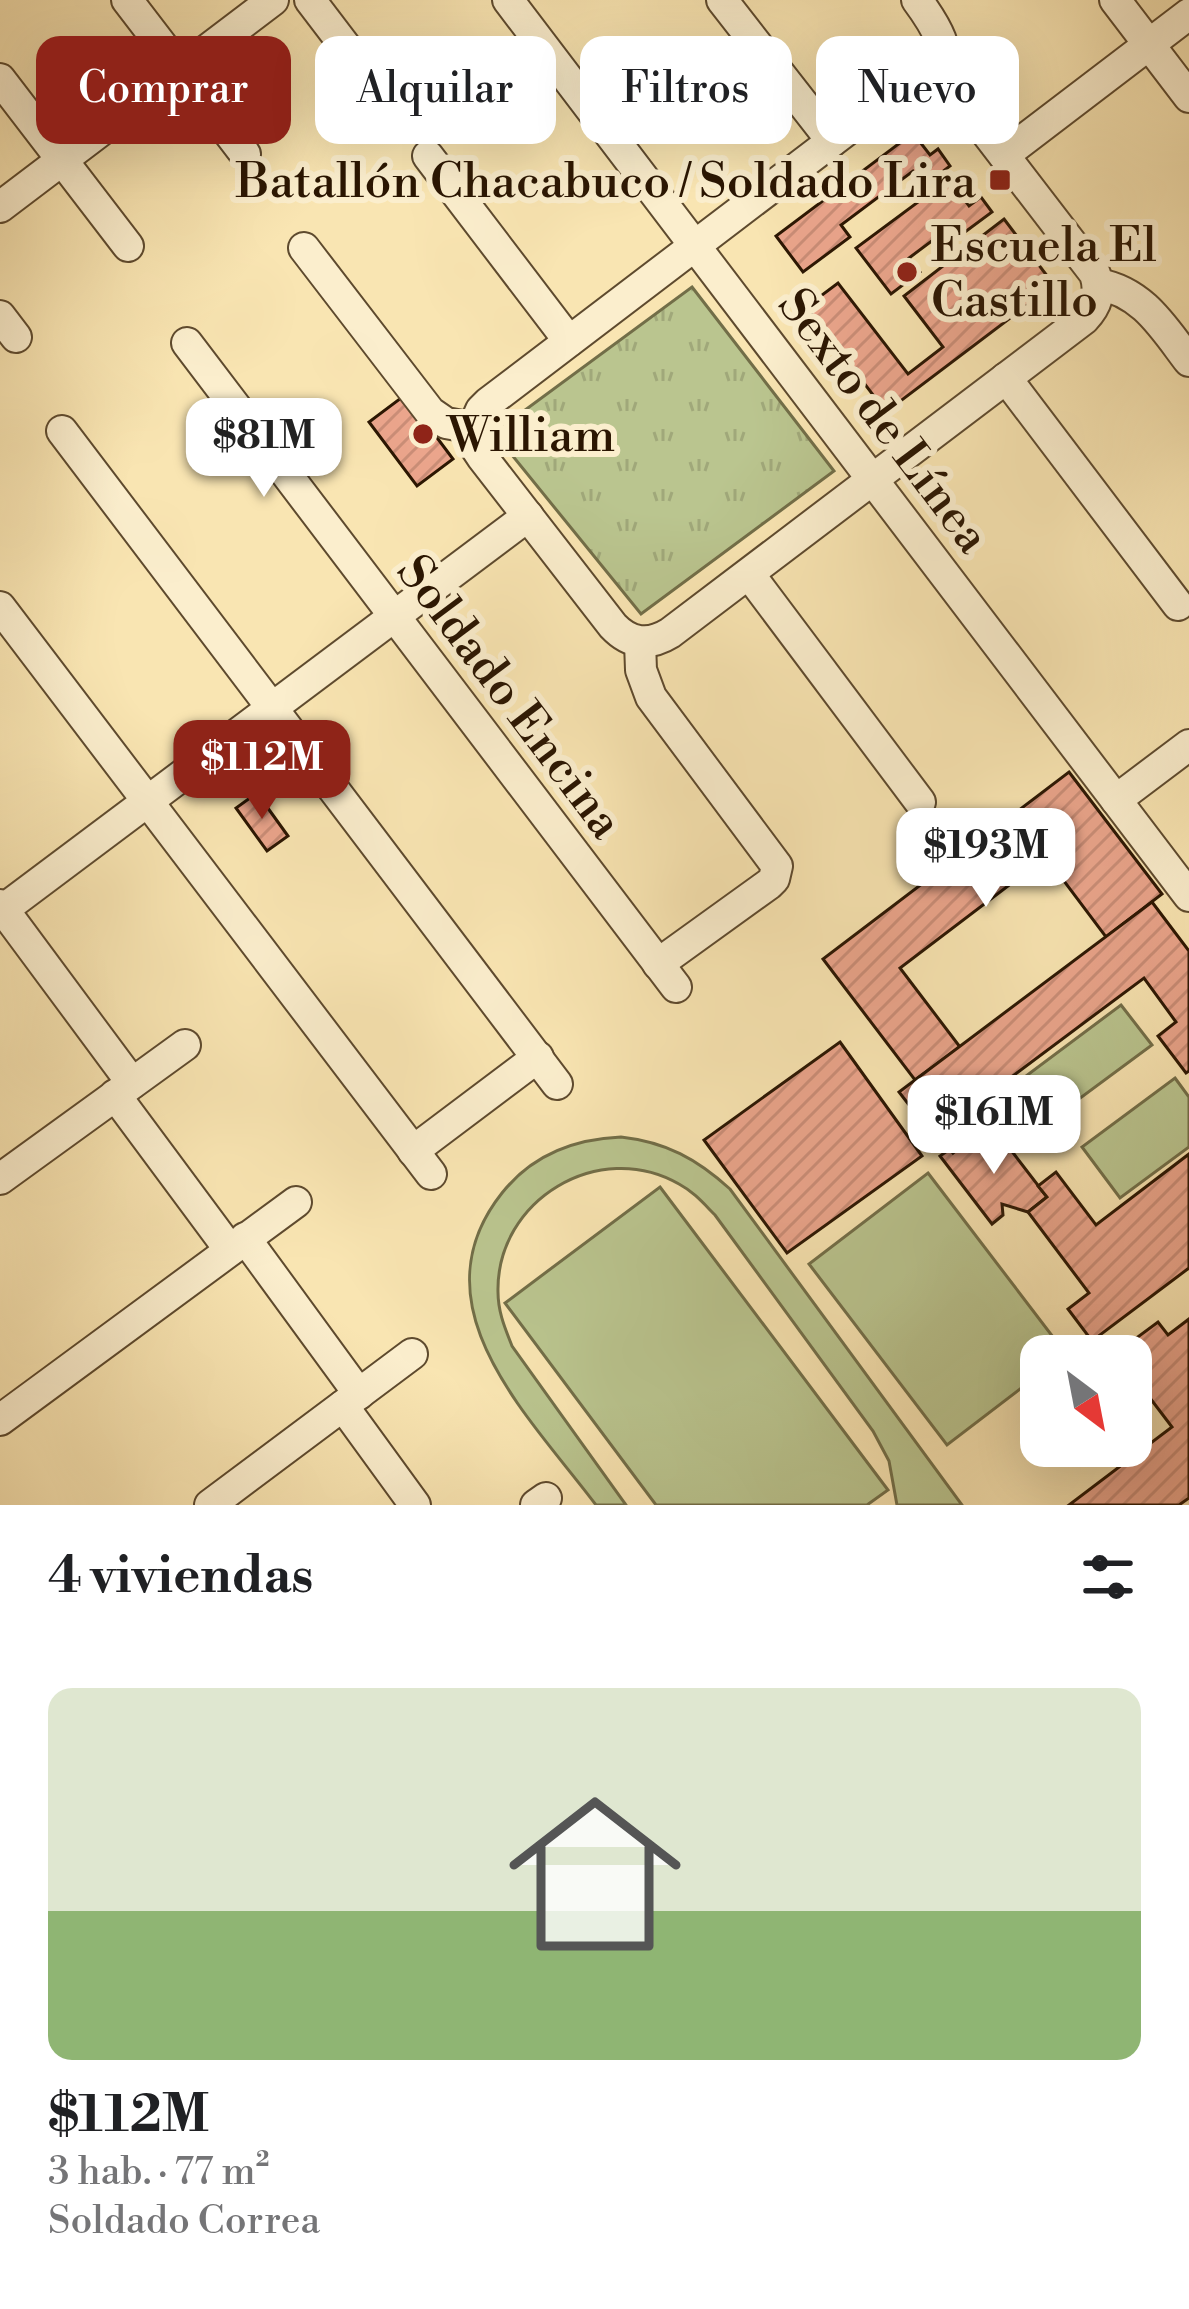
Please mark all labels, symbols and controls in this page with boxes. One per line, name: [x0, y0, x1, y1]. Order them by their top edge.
chip: Comprar: [36, 36, 291, 144]
chip: Alquilar: [315, 36, 556, 144]
chip: Filtros: [580, 36, 792, 144]
chip: Nuevo: [816, 36, 1019, 144]
place label: Batallón Chacabuco / Soldado Lira: [235, 153, 977, 213]
marker: Batallón Chacabuco / Soldado Lira: [987, 167, 1013, 193]
place label: Escuela El Castillo: [931, 217, 1157, 332]
marker: Escuela El Castillo: [894, 259, 920, 285]
street label: Sexto de Línea: [764, 278, 1002, 566]
pin: $81M: [193, 398, 335, 500]
place label: William: [445, 407, 615, 467]
text: $81M: [213, 412, 315, 461]
marker: William: [410, 421, 436, 447]
street label: Soldado Encina: [383, 544, 635, 852]
pin: $112M: [178, 720, 346, 822]
text: $112M: [200, 734, 324, 783]
pin: $193M: [902, 808, 1070, 910]
text: $193M: [923, 822, 1049, 871]
pin: $161M: [910, 1075, 1078, 1177]
text: $161M: [935, 1089, 1053, 1138]
north arrow: [1020, 1335, 1152, 1467]
map controls: [1020, 1335, 1152, 1467]
icon: filters: [1075, 1544, 1141, 1610]
text: 4 viviendas: [48, 1545, 313, 1609]
icon: home: [487, 1766, 703, 1982]
text: $112M: [48, 2084, 209, 2148]
text: 3 hab. · 77 m²: [48, 2148, 269, 2197]
text: Soldado Correa: [48, 2197, 320, 2246]

